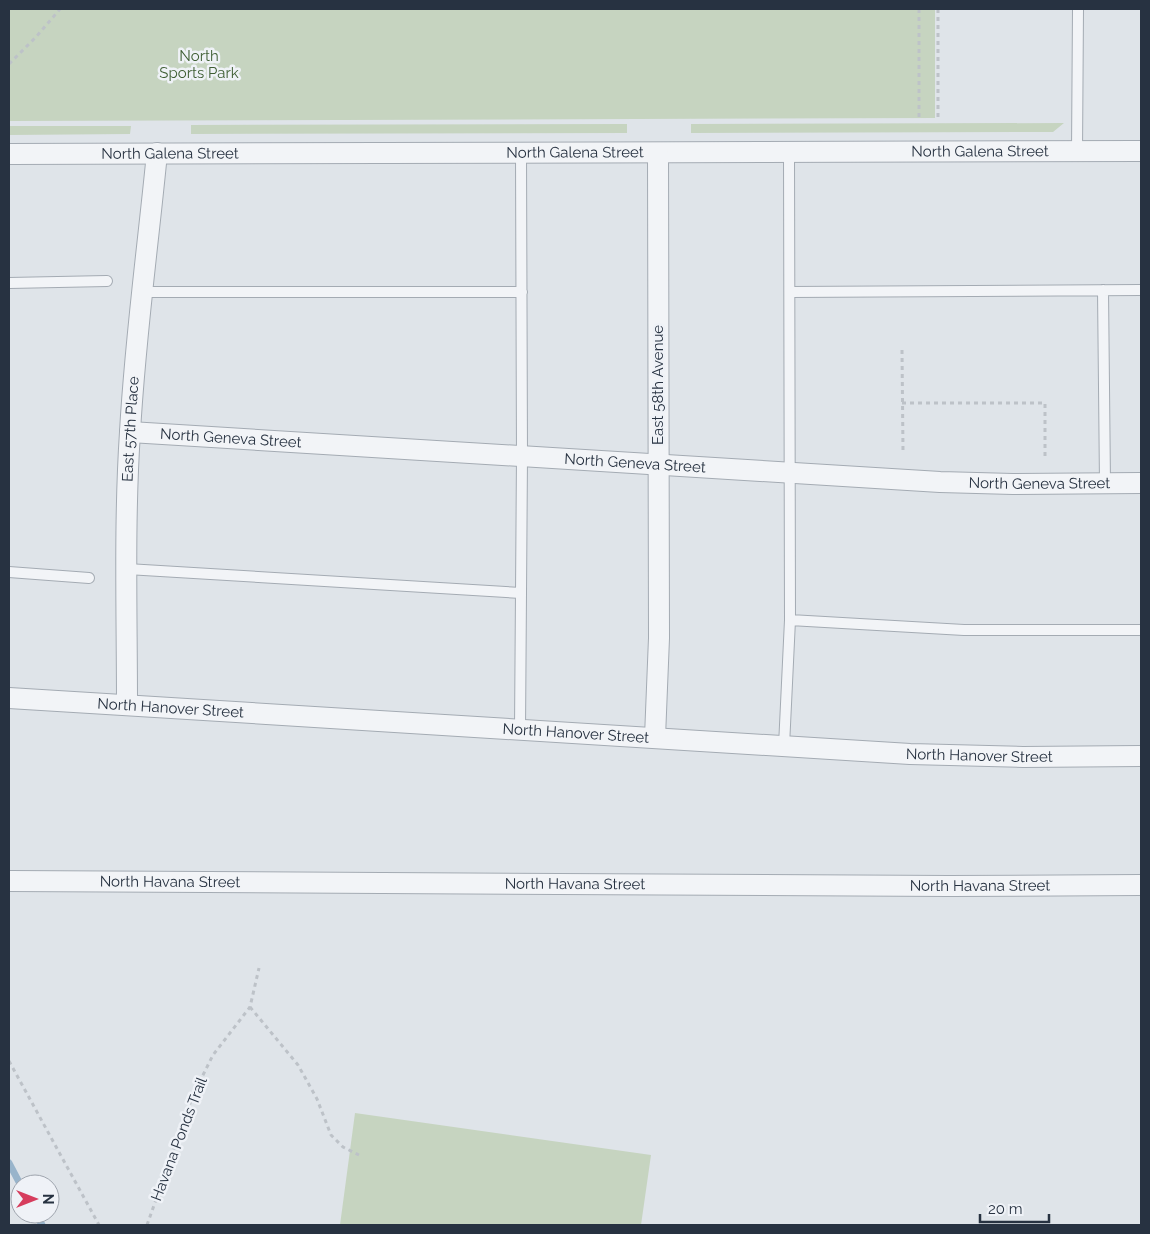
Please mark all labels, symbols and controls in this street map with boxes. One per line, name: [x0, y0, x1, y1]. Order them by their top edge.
park label: North Sports Park: [159, 47, 239, 82]
street label: North Galena Street: [911, 142, 1049, 161]
street label: North Galena Street: [506, 143, 644, 162]
street label: North Galena Street: [101, 144, 239, 163]
street label: East 58th Avenue: [649, 325, 667, 445]
street label: East 57th Place: [119, 375, 143, 482]
street label: North Geneva Street: [160, 425, 302, 452]
street label: North Geneva Street: [564, 450, 706, 477]
street label: North Geneva Street: [968, 474, 1110, 493]
street label: North Hanover Street: [97, 695, 245, 722]
street label: North Hanover Street: [502, 720, 650, 747]
street label: North Hanover Street: [906, 745, 1053, 766]
street label: North Havana Street: [100, 872, 240, 891]
street label: North Havana Street: [505, 875, 645, 893]
street label: North Havana Street: [910, 876, 1050, 895]
street label: Havana Ponds Trail: [147, 1074, 211, 1203]
north arrow: [10, 1174, 60, 1224]
scale bar: [980, 1192, 1049, 1224]
text: N: [40, 1194, 56, 1204]
text: 20 m: [988, 1200, 1023, 1218]

